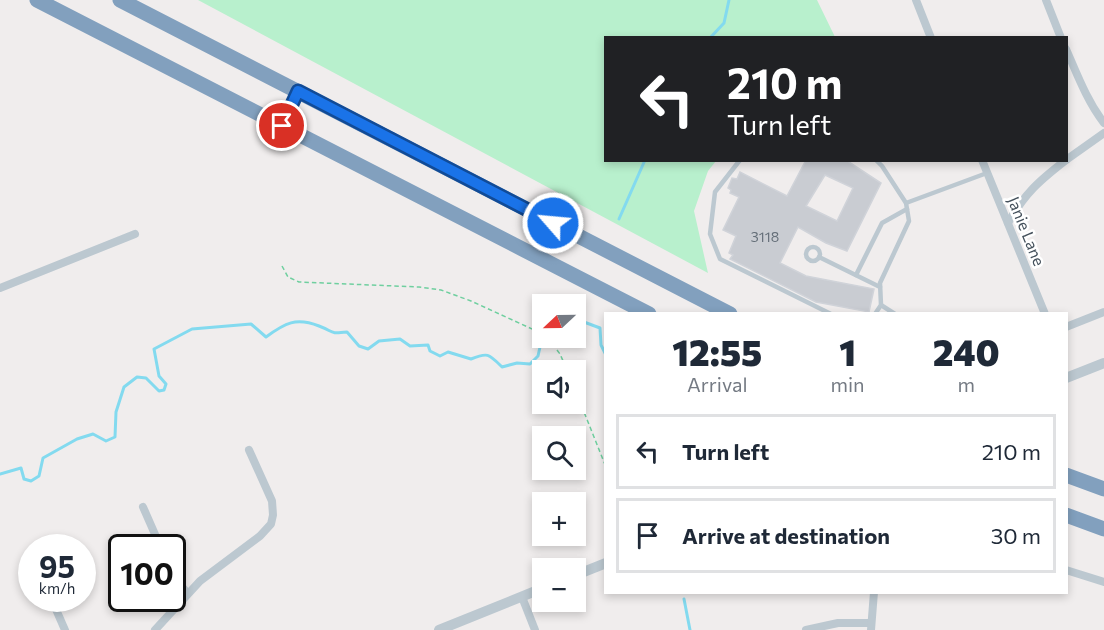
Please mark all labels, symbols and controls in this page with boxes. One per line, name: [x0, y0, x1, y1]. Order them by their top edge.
text: 210 m: [727, 56, 842, 108]
icon: left: [628, 60, 706, 138]
pin: [256, 100, 307, 151]
text: Turn left: [727, 108, 831, 141]
icon: arrive: [265, 109, 298, 142]
position arrow: [521, 191, 585, 255]
street label: Janie Lane: [1005, 194, 1049, 268]
house number: 3118: [751, 228, 779, 245]
north arrow: [532, 294, 586, 348]
map controls: [532, 294, 586, 612]
text: 12:55: [672, 329, 762, 373]
text: 1: [839, 329, 856, 373]
text: 240: [933, 329, 1000, 373]
button: sound: [532, 360, 586, 414]
text: Arrival: [687, 372, 748, 396]
text: min: [831, 372, 865, 396]
text: m: [958, 372, 975, 396]
button: search: [532, 426, 586, 480]
icon: left: [631, 435, 664, 468]
text: Turn left: [682, 438, 769, 465]
text: 210 m: [982, 438, 1041, 465]
button: +: [532, 492, 586, 546]
icon: arrive: [631, 519, 664, 552]
text: Arrive at destination: [682, 522, 890, 549]
text: 30 m: [991, 522, 1041, 549]
speed limit sign: 100: [108, 534, 186, 612]
text: 95: [39, 547, 75, 584]
button: −: [532, 558, 586, 612]
text: km/h: [39, 579, 75, 597]

